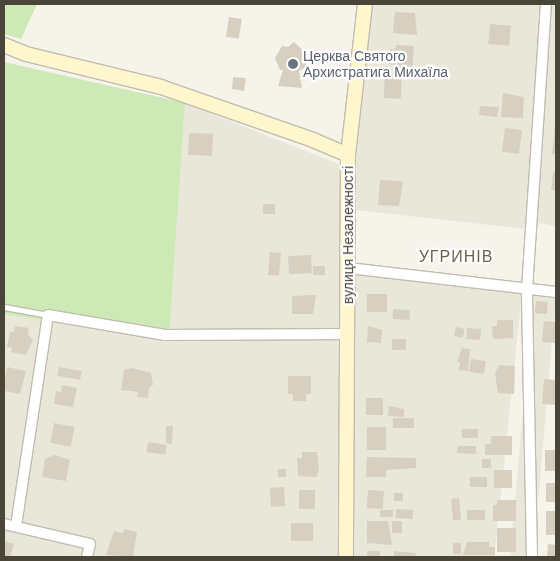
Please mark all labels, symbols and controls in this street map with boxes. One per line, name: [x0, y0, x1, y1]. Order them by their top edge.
place label: Церква Святого Архистратига Михаїла: [303, 48, 448, 80]
marker: Церква Святого Архистратига Михаїла: [287, 58, 299, 70]
street label: вулиця Незалежності: [340, 166, 356, 304]
district label: УГРИНІВ: [418, 247, 494, 267]

